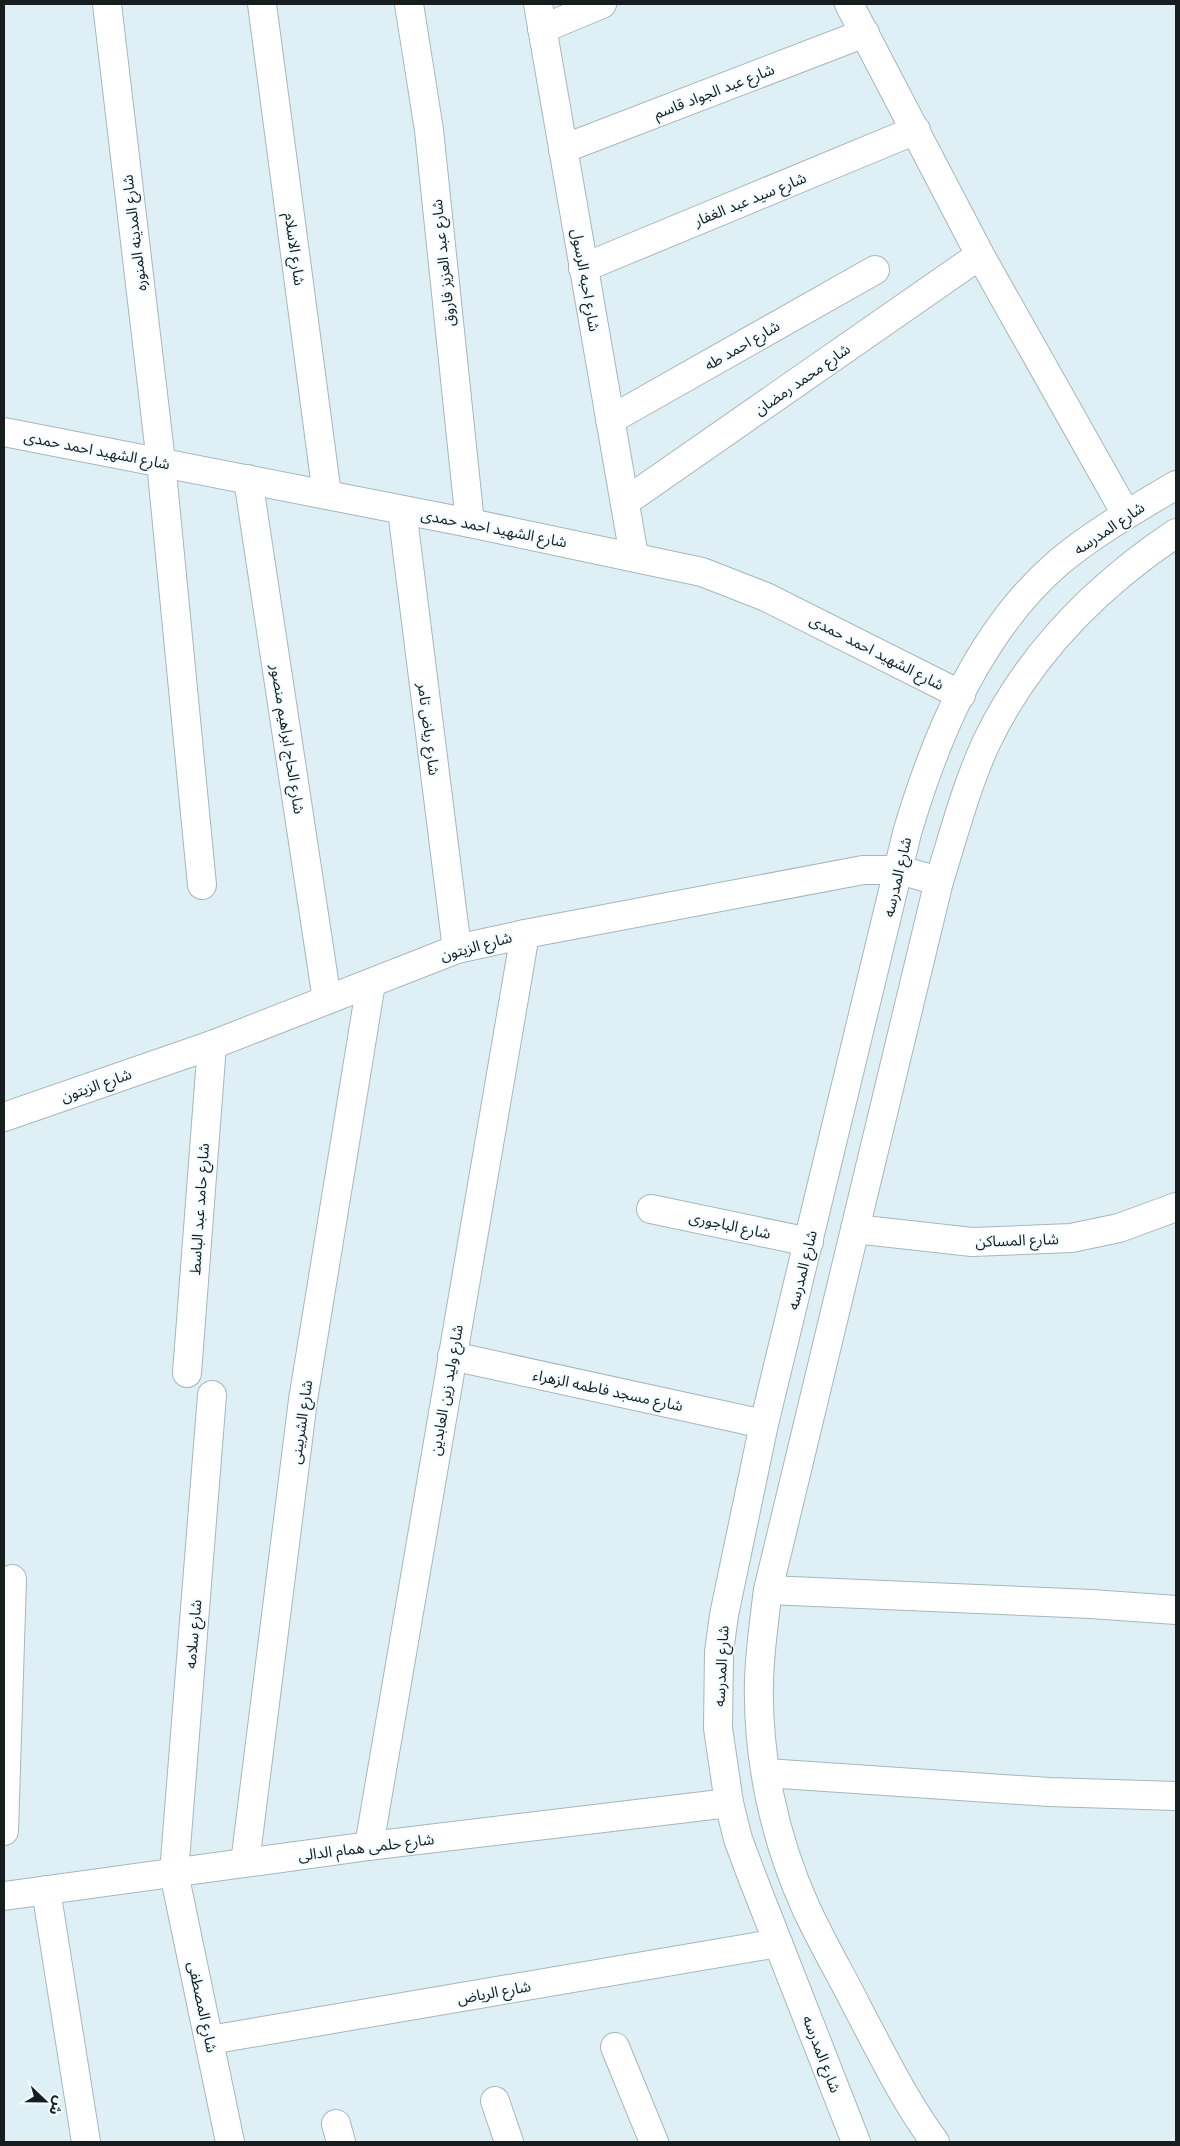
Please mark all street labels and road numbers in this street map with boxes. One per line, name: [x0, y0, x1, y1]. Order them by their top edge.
street label: شارع عبد الجواد قاسم: [651, 59, 778, 126]
street label: شارع سيد عبد الغفار: [690, 168, 810, 233]
street label: شارع المدينه المنوره: [117, 173, 154, 292]
street label: شارع عبد العزيز فاروق: [427, 198, 462, 328]
street label: شارع الاسلام: [278, 211, 310, 287]
street label: شارع احبه الرسول: [565, 227, 604, 334]
street label: شارع احمد طه: [701, 316, 785, 377]
street label: شارع محمد رمضان: [750, 339, 856, 422]
street label: شارع الشهيد احمد حمدى: [22, 427, 172, 476]
street label: شارع المدرسه: [1070, 497, 1150, 561]
street label: شارع الشهيد احمد حمدى: [419, 505, 569, 554]
street label: شارع الشهيد احمد حمدى: [805, 610, 948, 697]
street label: شارع الحاج ابراهيم منصور: [264, 662, 309, 816]
street label: شارع رياض تامر: [411, 681, 444, 777]
street label: شارع المدرسه: [879, 835, 918, 919]
street label: شارع الزيتون: [438, 927, 515, 968]
street label: شارع الزيتون: [58, 1064, 135, 1109]
street label: شارع حامد عبد الباسط: [185, 1142, 216, 1276]
street label: شارع الباجورى: [687, 1207, 773, 1246]
street label: شارع المدرسه: [783, 1228, 824, 1313]
street label: شارع المساكن: [975, 1229, 1059, 1254]
street label: شارع وليد زين العابدين: [425, 1323, 470, 1458]
street label: شارع مسجد فاطمه الزهراء: [531, 1365, 685, 1418]
street label: شارع الشربينى: [286, 1379, 319, 1466]
street label: شارع سلامه: [181, 1599, 208, 1669]
street label: شارع المدرسه: [709, 1625, 736, 1707]
street label: شارع حلمى همام الدالى: [297, 1829, 436, 1868]
street label: شارع المصطفى: [181, 1960, 222, 2055]
street label: شارع الرياض: [456, 1976, 533, 2011]
street label: شارع المدرسه: [796, 2013, 846, 2097]

